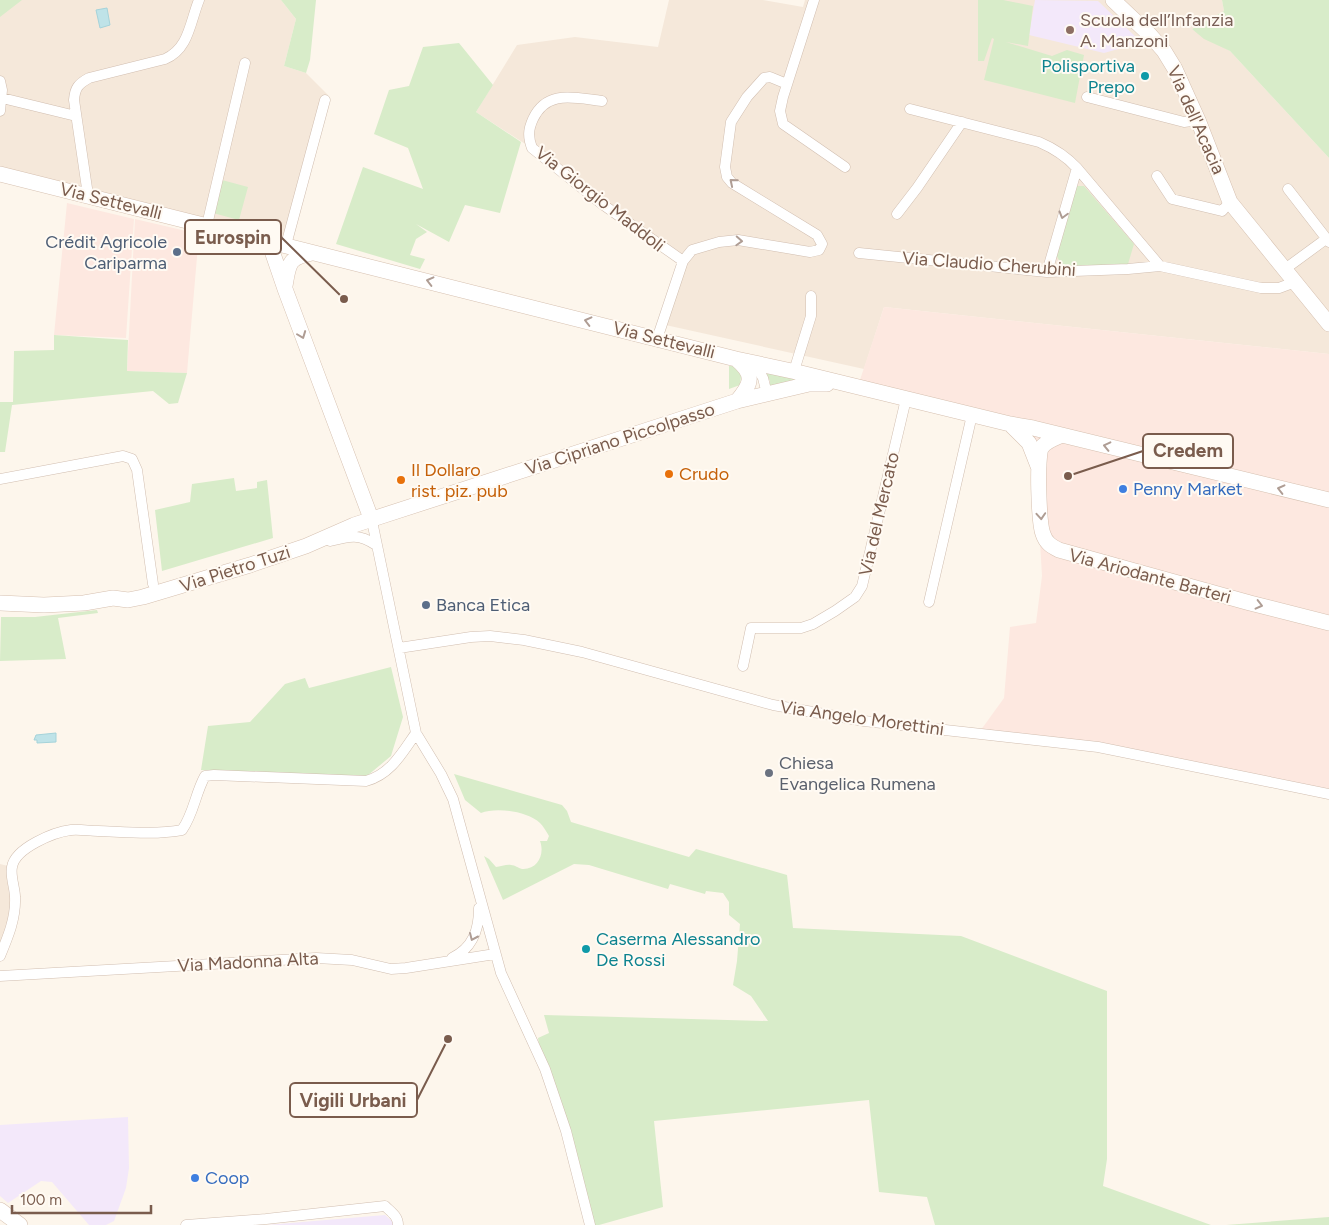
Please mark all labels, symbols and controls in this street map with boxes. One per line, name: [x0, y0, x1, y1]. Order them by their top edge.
place label: Scuola dell’Infanzia A. Manzoni: [1080, 9, 1233, 52]
marker: Scuola dell’Infanzia A. Manzoni: [1064, 24, 1076, 36]
place label: Polisportiva Prepo: [1041, 55, 1135, 98]
street label: Via dell'Acacia: [1162, 62, 1230, 178]
marker: Polisportiva Prepo: [1139, 70, 1151, 82]
street label: Via Giorgio Maddoli: [531, 142, 669, 256]
street label: Via Settevalli: [58, 178, 164, 224]
one-way arrow: [730, 179, 739, 188]
one-way arrow: [1059, 210, 1069, 218]
callout: Eurospin: [185, 220, 281, 254]
text: Eurospin: [195, 226, 271, 249]
place label: Crédit Agricole Cariparma: [45, 231, 167, 274]
one-way arrow: [736, 236, 744, 247]
marker: Crédit Agricole Cariparma: [171, 246, 183, 258]
street label: Via Claudio Cherubini: [901, 247, 1077, 281]
one-way arrow: [427, 277, 435, 287]
one-way arrow: [583, 316, 592, 327]
street label: Via Settevalli: [611, 317, 717, 363]
one-way arrow: [296, 330, 306, 339]
street label: Via Cipriano Piccolpasso: [522, 398, 718, 480]
callout: Credem: [1143, 434, 1233, 468]
text: Credem: [1153, 439, 1223, 462]
one-way arrow: [1102, 441, 1111, 452]
street label: Via del Mercato: [854, 450, 904, 578]
place label: Il Dollaro rist. piz. pub: [411, 459, 508, 502]
place label: Crudo: [679, 463, 729, 485]
marker: Crudo: [663, 468, 675, 480]
marker: Il Dollaro rist. piz. pub: [395, 474, 407, 486]
place label: Penny Market: [1133, 478, 1243, 500]
marker: Penny Market: [1117, 483, 1129, 495]
one-way arrow: [1277, 484, 1286, 495]
one-way arrow: [1036, 512, 1047, 520]
street label: Via Pietro Tuzi: [177, 541, 293, 597]
street label: Via Ariodante Barteri: [1066, 544, 1234, 608]
place label: Banca Etica: [436, 594, 530, 616]
marker: Banca Etica: [420, 599, 432, 611]
one-way arrow: [1255, 599, 1264, 610]
street label: Via Angelo Morettini: [779, 696, 945, 740]
place label: Chiesa Evangelica Rumena: [779, 752, 936, 795]
marker: Chiesa Evangelica Rumena: [763, 767, 775, 779]
place label: Caserma Alessandro De Rossi: [596, 928, 760, 971]
one-way arrow: [469, 932, 480, 941]
marker: Caserma Alessandro De Rossi: [580, 943, 592, 955]
street label: Via Madonna Alta: [177, 947, 319, 977]
callout: Vigili Urbani: [290, 1083, 417, 1117]
text: Vigili Urbani: [299, 1089, 407, 1112]
place label: Coop: [205, 1167, 250, 1189]
marker: Coop: [189, 1172, 201, 1184]
scale bar: [12, 1182, 151, 1214]
text: 100 m: [20, 1191, 62, 1209]

